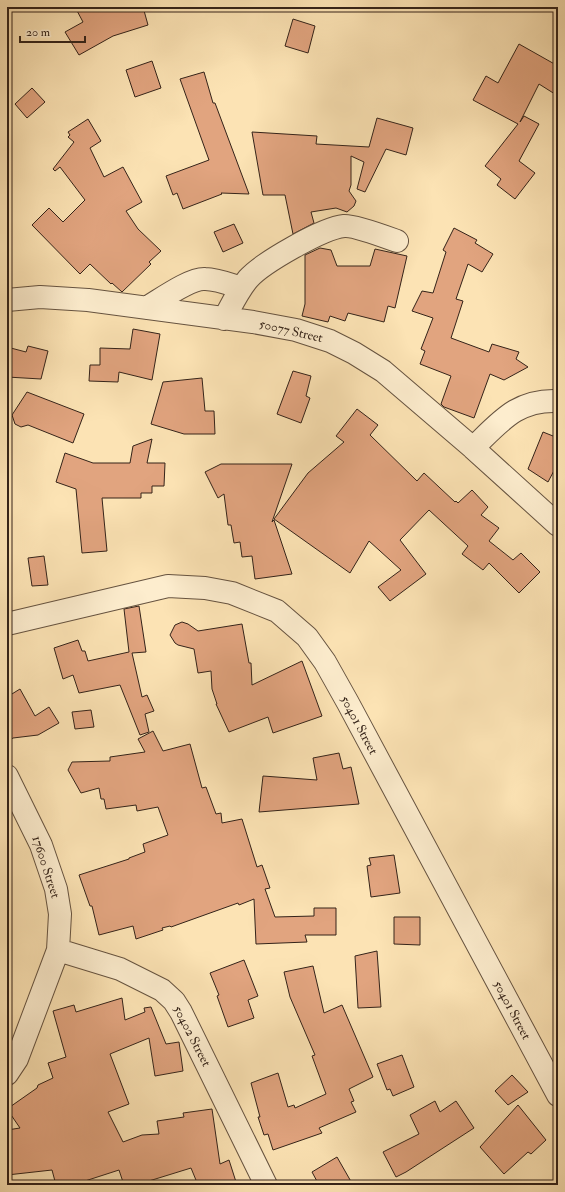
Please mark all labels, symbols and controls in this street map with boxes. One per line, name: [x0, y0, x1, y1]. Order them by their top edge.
scale bar: [20, 18, 85, 44]
text: 20 m: [26, 25, 51, 40]
street label: 50077 Street: [258, 316, 324, 346]
street label: 50401 Street: [337, 693, 381, 757]
street label: 17600 Street: [28, 834, 64, 900]
street label: 50401 Street: [490, 978, 534, 1042]
street label: 50402 Street: [170, 1003, 214, 1069]

